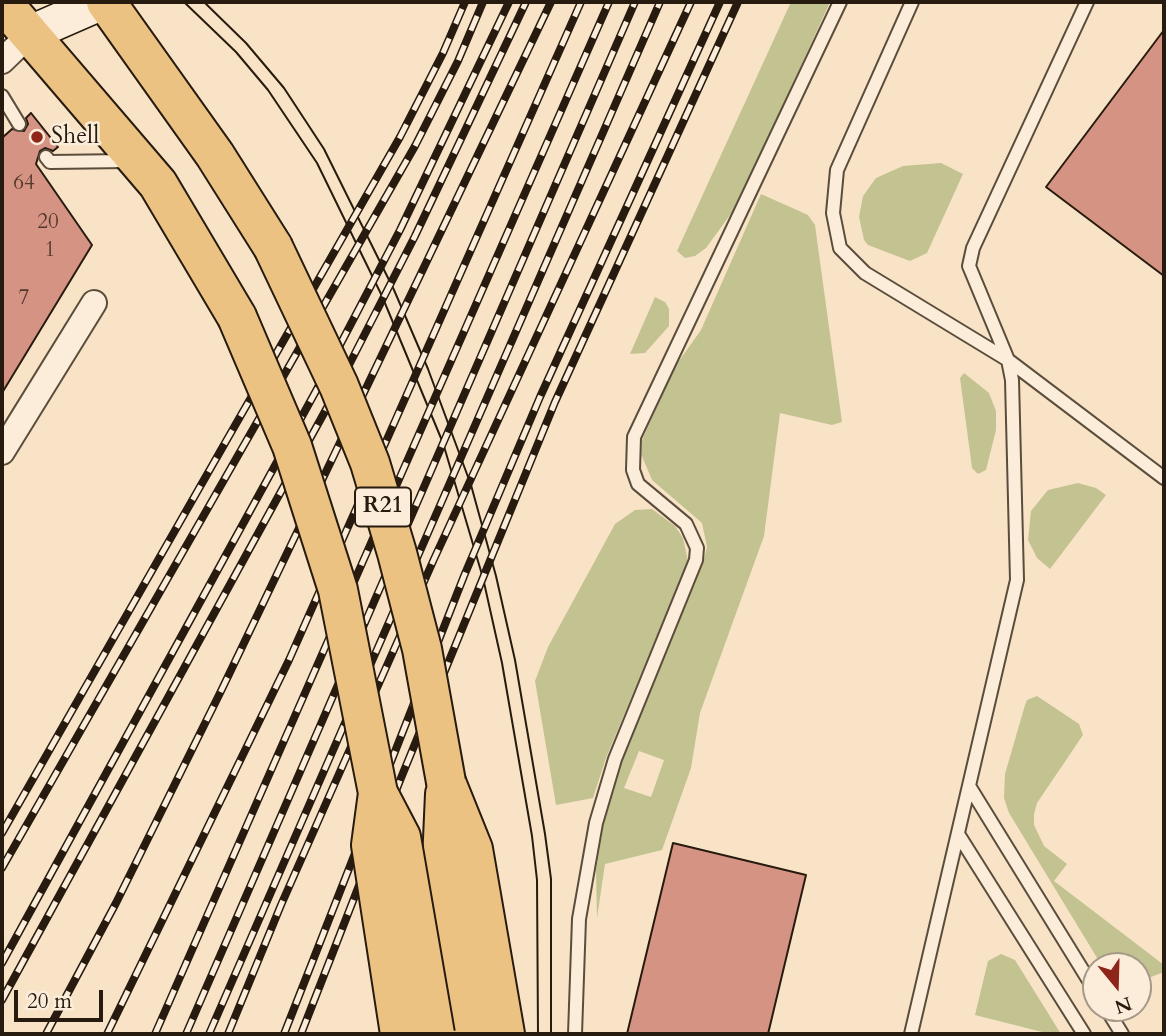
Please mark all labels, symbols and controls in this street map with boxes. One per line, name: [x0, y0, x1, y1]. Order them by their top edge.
place label: Shell: [51, 123, 99, 151]
marker: Shell: [29, 129, 45, 145]
house number: 64: [13, 171, 35, 197]
house number: 20: [37, 210, 59, 236]
house number: 1: [45, 238, 55, 264]
house number: 7: [19, 286, 29, 312]
road number: R21: [355, 488, 411, 526]
north arrow: [1082, 952, 1152, 1022]
scale bar: [18, 976, 107, 1020]
text: 20 m: [27, 987, 72, 1016]
text: N: [1111, 990, 1135, 1020]

